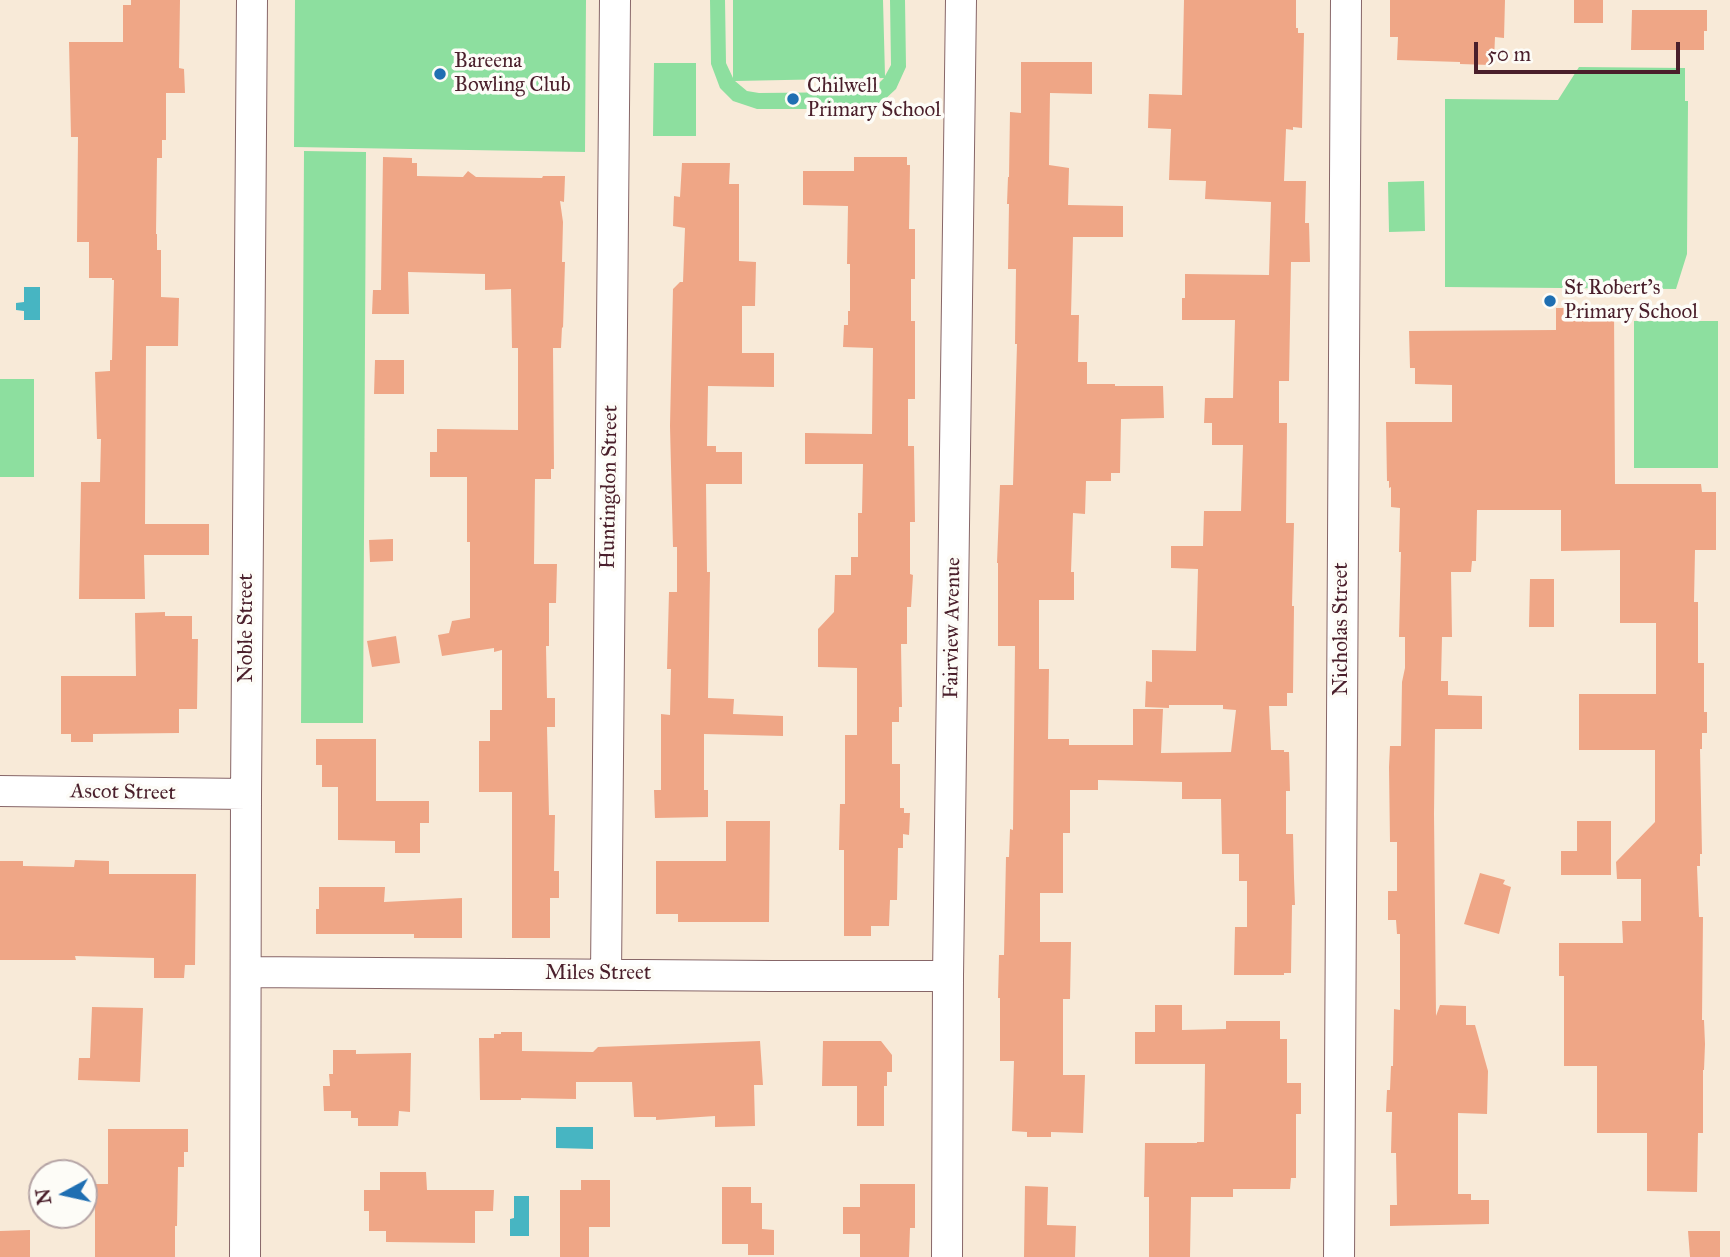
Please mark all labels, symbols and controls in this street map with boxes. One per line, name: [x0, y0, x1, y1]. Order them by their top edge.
scale bar: [1478, 28, 1684, 72]
text: 50 m: [1487, 41, 1531, 67]
place label: Bareena Bowling Club: [454, 49, 571, 99]
marker: Bareena Bowling Club: [432, 66, 448, 82]
place label: Chilwell Primary School: [807, 74, 941, 124]
marker: Chilwell Primary School: [785, 91, 801, 107]
place label: St Robert's Primary School: [1564, 276, 1698, 326]
marker: St Robert's Primary School: [1542, 293, 1558, 309]
street label: Huntingdon Street: [596, 405, 624, 569]
street label: Fairview Avenue: [939, 557, 967, 699]
street label: Nicholas Street: [1329, 562, 1355, 696]
street label: Noble Street: [234, 573, 260, 683]
street label: Ascot Street: [70, 779, 176, 807]
street label: Miles Street: [545, 961, 651, 987]
north arrow: [28, 1159, 98, 1229]
text: N: [31, 1187, 56, 1206]

